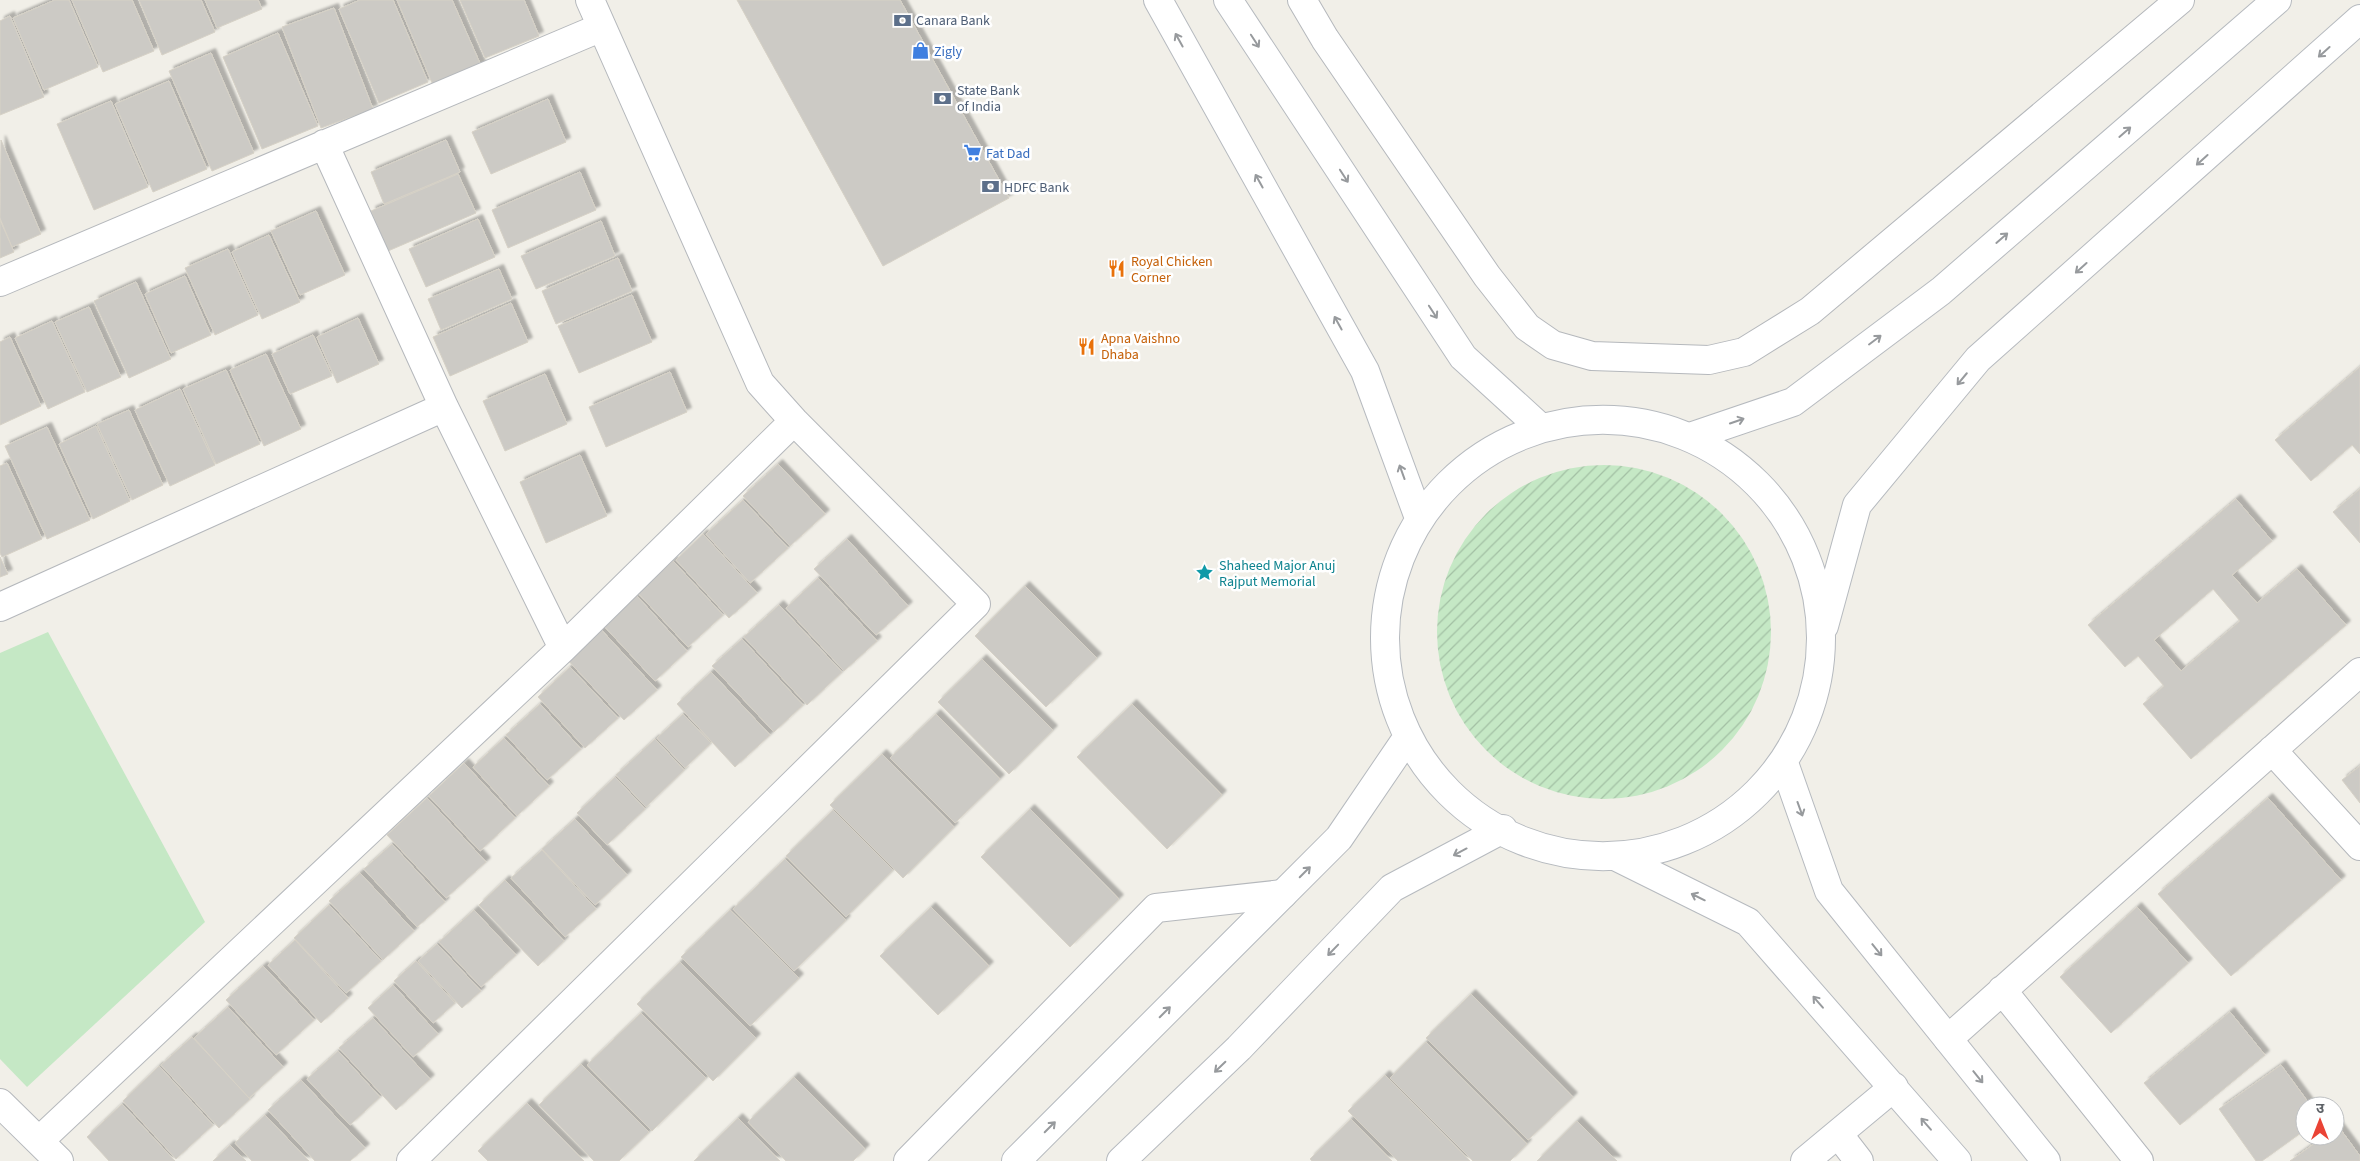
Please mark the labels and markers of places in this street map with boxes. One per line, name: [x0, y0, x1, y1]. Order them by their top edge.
bank icon: Canara Bank: [892, 10, 912, 30]
place label: Canara Bank: [916, 11, 990, 31]
shop icon: Zigly: [910, 41, 930, 61]
place label: Zigly: [934, 42, 963, 62]
place label: State Bank of India: [957, 81, 1020, 117]
bank icon: State Bank of India: [933, 88, 953, 108]
supermarket icon: Fat Dad: [962, 143, 982, 163]
place label: Fat Dad: [986, 144, 1030, 164]
bank icon: HDFC Bank: [980, 177, 1000, 197]
place label: HDFC Bank: [1004, 178, 1069, 198]
place label: Royal Chicken Corner: [1131, 252, 1213, 288]
restaurant icon: Royal Chicken Corner: [1107, 259, 1127, 279]
place label: Apna Vaishno Dhaba: [1101, 329, 1180, 365]
restaurant icon: Apna Vaishno Dhaba: [1077, 336, 1097, 356]
place label: Shaheed Major Anuj Rajput Memorial: [1219, 556, 1336, 592]
place icon: Shaheed Major Anuj Rajput Memorial: [1195, 563, 1215, 583]

